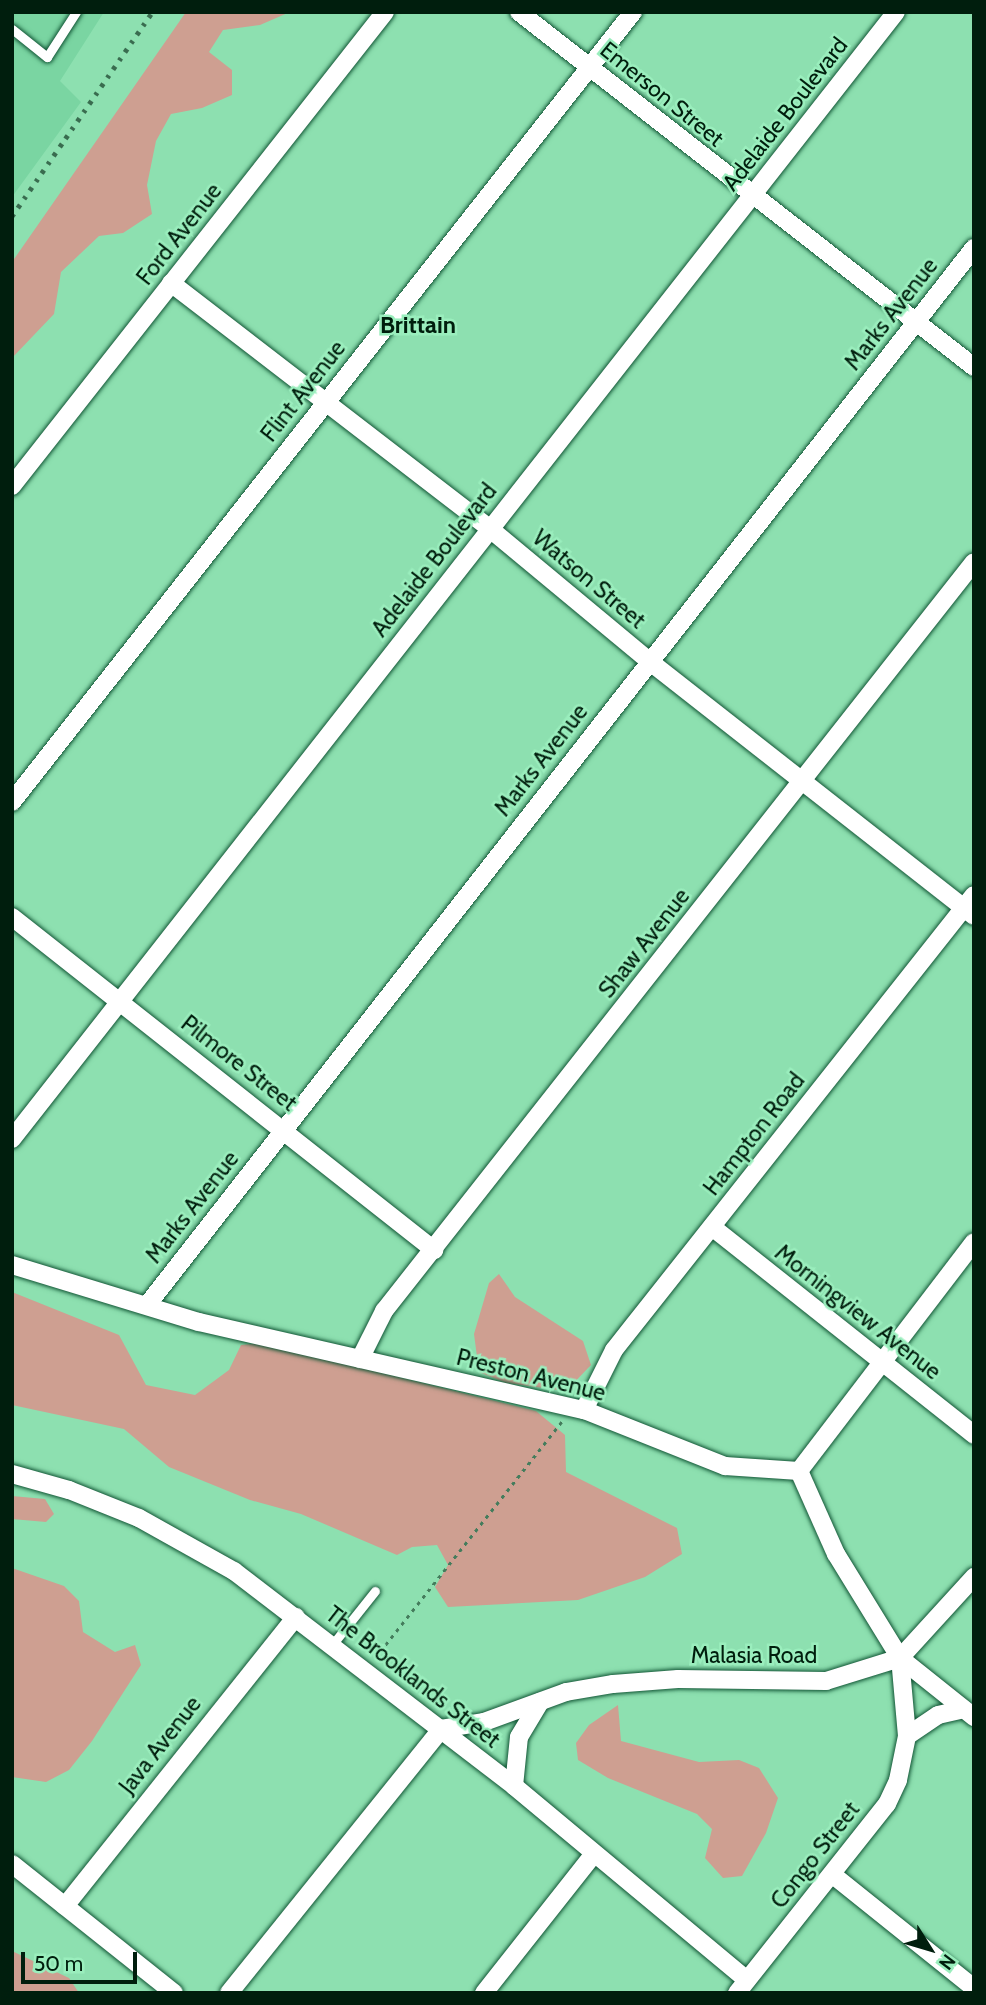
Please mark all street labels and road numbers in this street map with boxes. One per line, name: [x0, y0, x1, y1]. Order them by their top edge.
street label: Adelaide Boulevard: [717, 32, 853, 196]
street label: Emerson Street: [595, 36, 729, 152]
street label: Ford Avenue: [131, 178, 227, 290]
street label: Marks Avenue: [839, 252, 943, 376]
street label: Flint Avenue: [255, 335, 351, 447]
street label: Adelaide Boulevard: [366, 478, 502, 642]
street label: Watson Street: [527, 524, 651, 634]
street label: Marks Avenue: [489, 698, 593, 822]
street label: Shaw Avenue: [593, 883, 695, 1003]
street label: Pilmore Street: [176, 1009, 302, 1117]
street label: Hampton Road: [698, 1067, 810, 1201]
street label: Marks Avenue: [140, 1145, 244, 1269]
street label: Morningview Avenue: [769, 1239, 947, 1385]
street label: Preston Avenue: [454, 1343, 608, 1407]
street label: The Brooklands Street: [320, 1600, 506, 1754]
street label: Malasia Road: [691, 1641, 817, 1669]
street label: Java Avenue: [113, 1691, 207, 1799]
street label: Congo Street: [765, 1796, 865, 1914]

